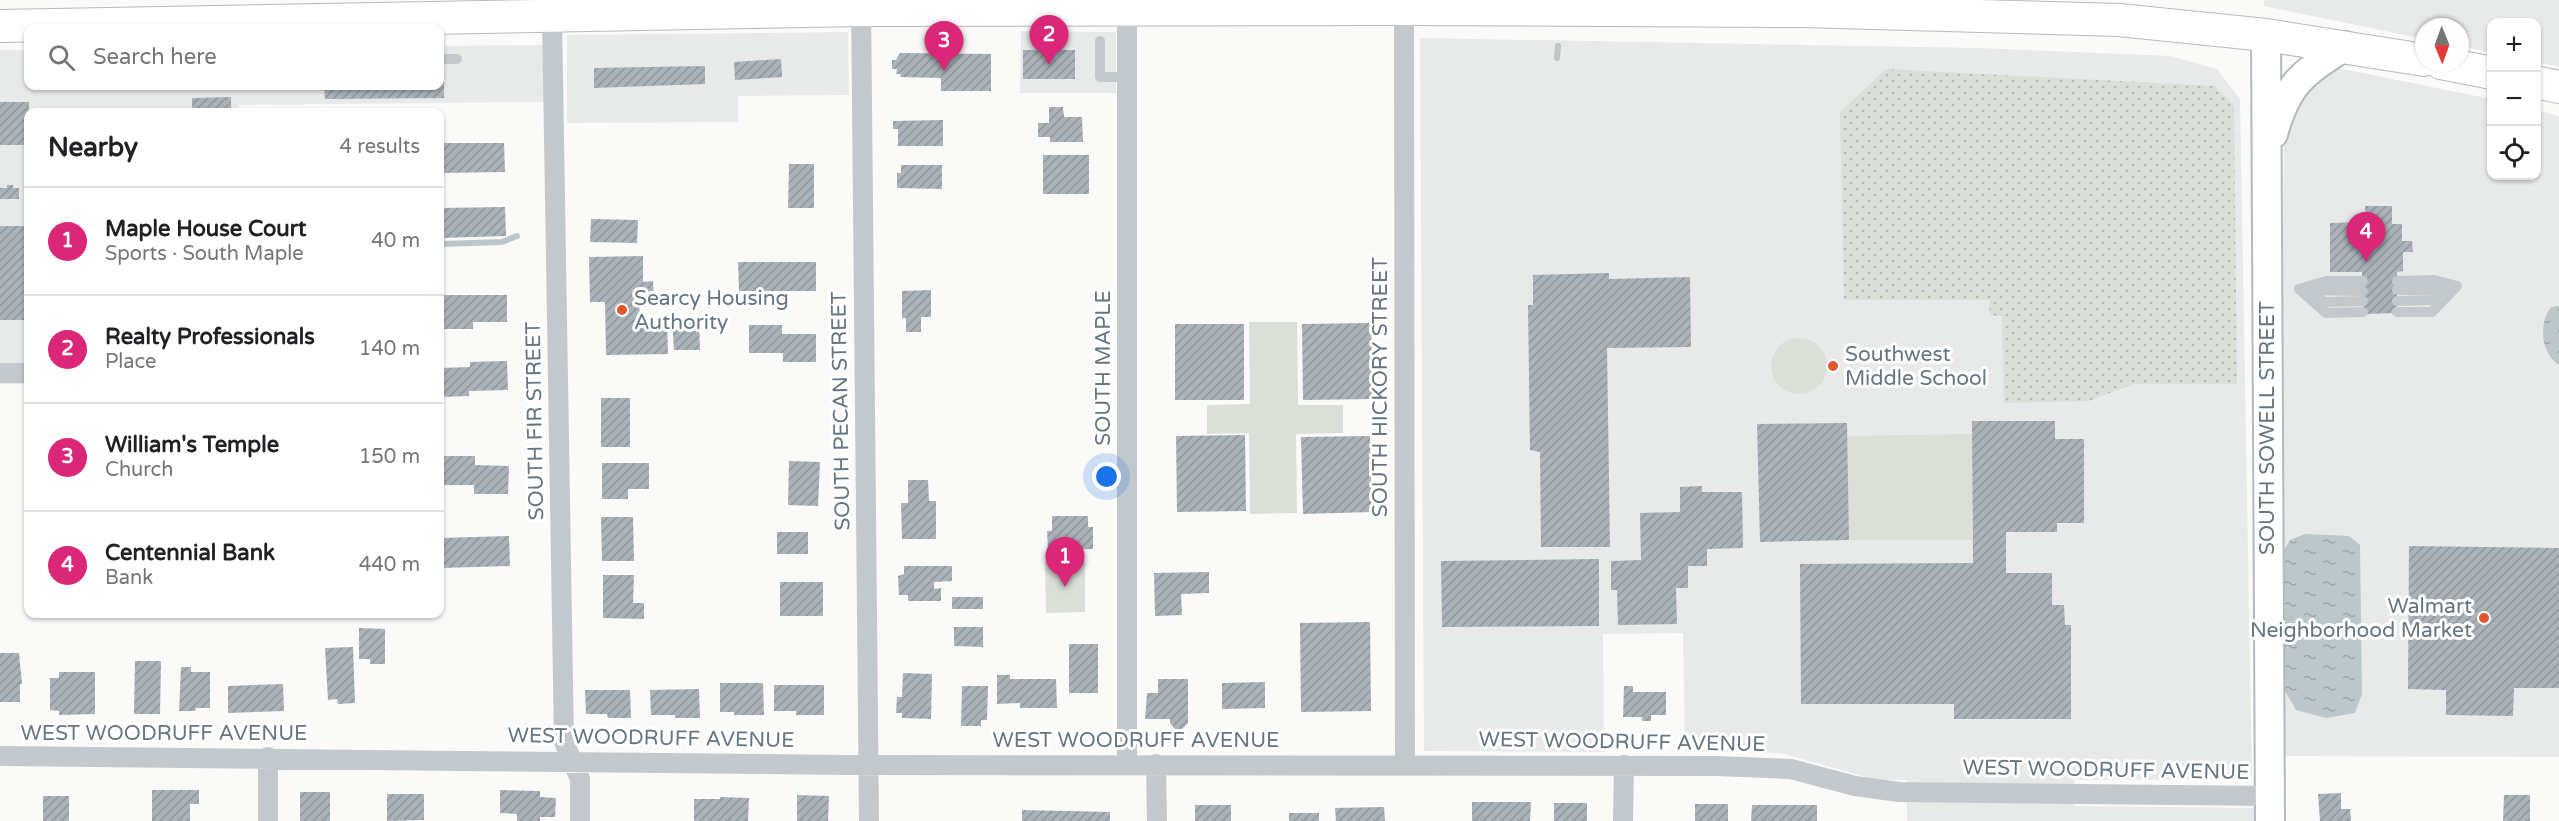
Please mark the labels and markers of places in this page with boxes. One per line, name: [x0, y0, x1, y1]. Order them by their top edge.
pin: 2: [1030, 16, 1068, 65]
pin: 3: [924, 22, 964, 71]
pin: 4: [2346, 212, 2386, 262]
place label: Searcy Housing Authority: [634, 286, 789, 335]
marker: Searcy Housing Authority: [615, 303, 629, 317]
place label: Southwest Middle School: [1845, 342, 1987, 391]
marker: Southwest Middle School: [1826, 359, 1840, 373]
pin: 1: [1046, 538, 1084, 587]
place label: Walmart Neighborhood Market: [2250, 594, 2472, 643]
marker: Walmart Neighborhood Market: [2477, 611, 2491, 625]

